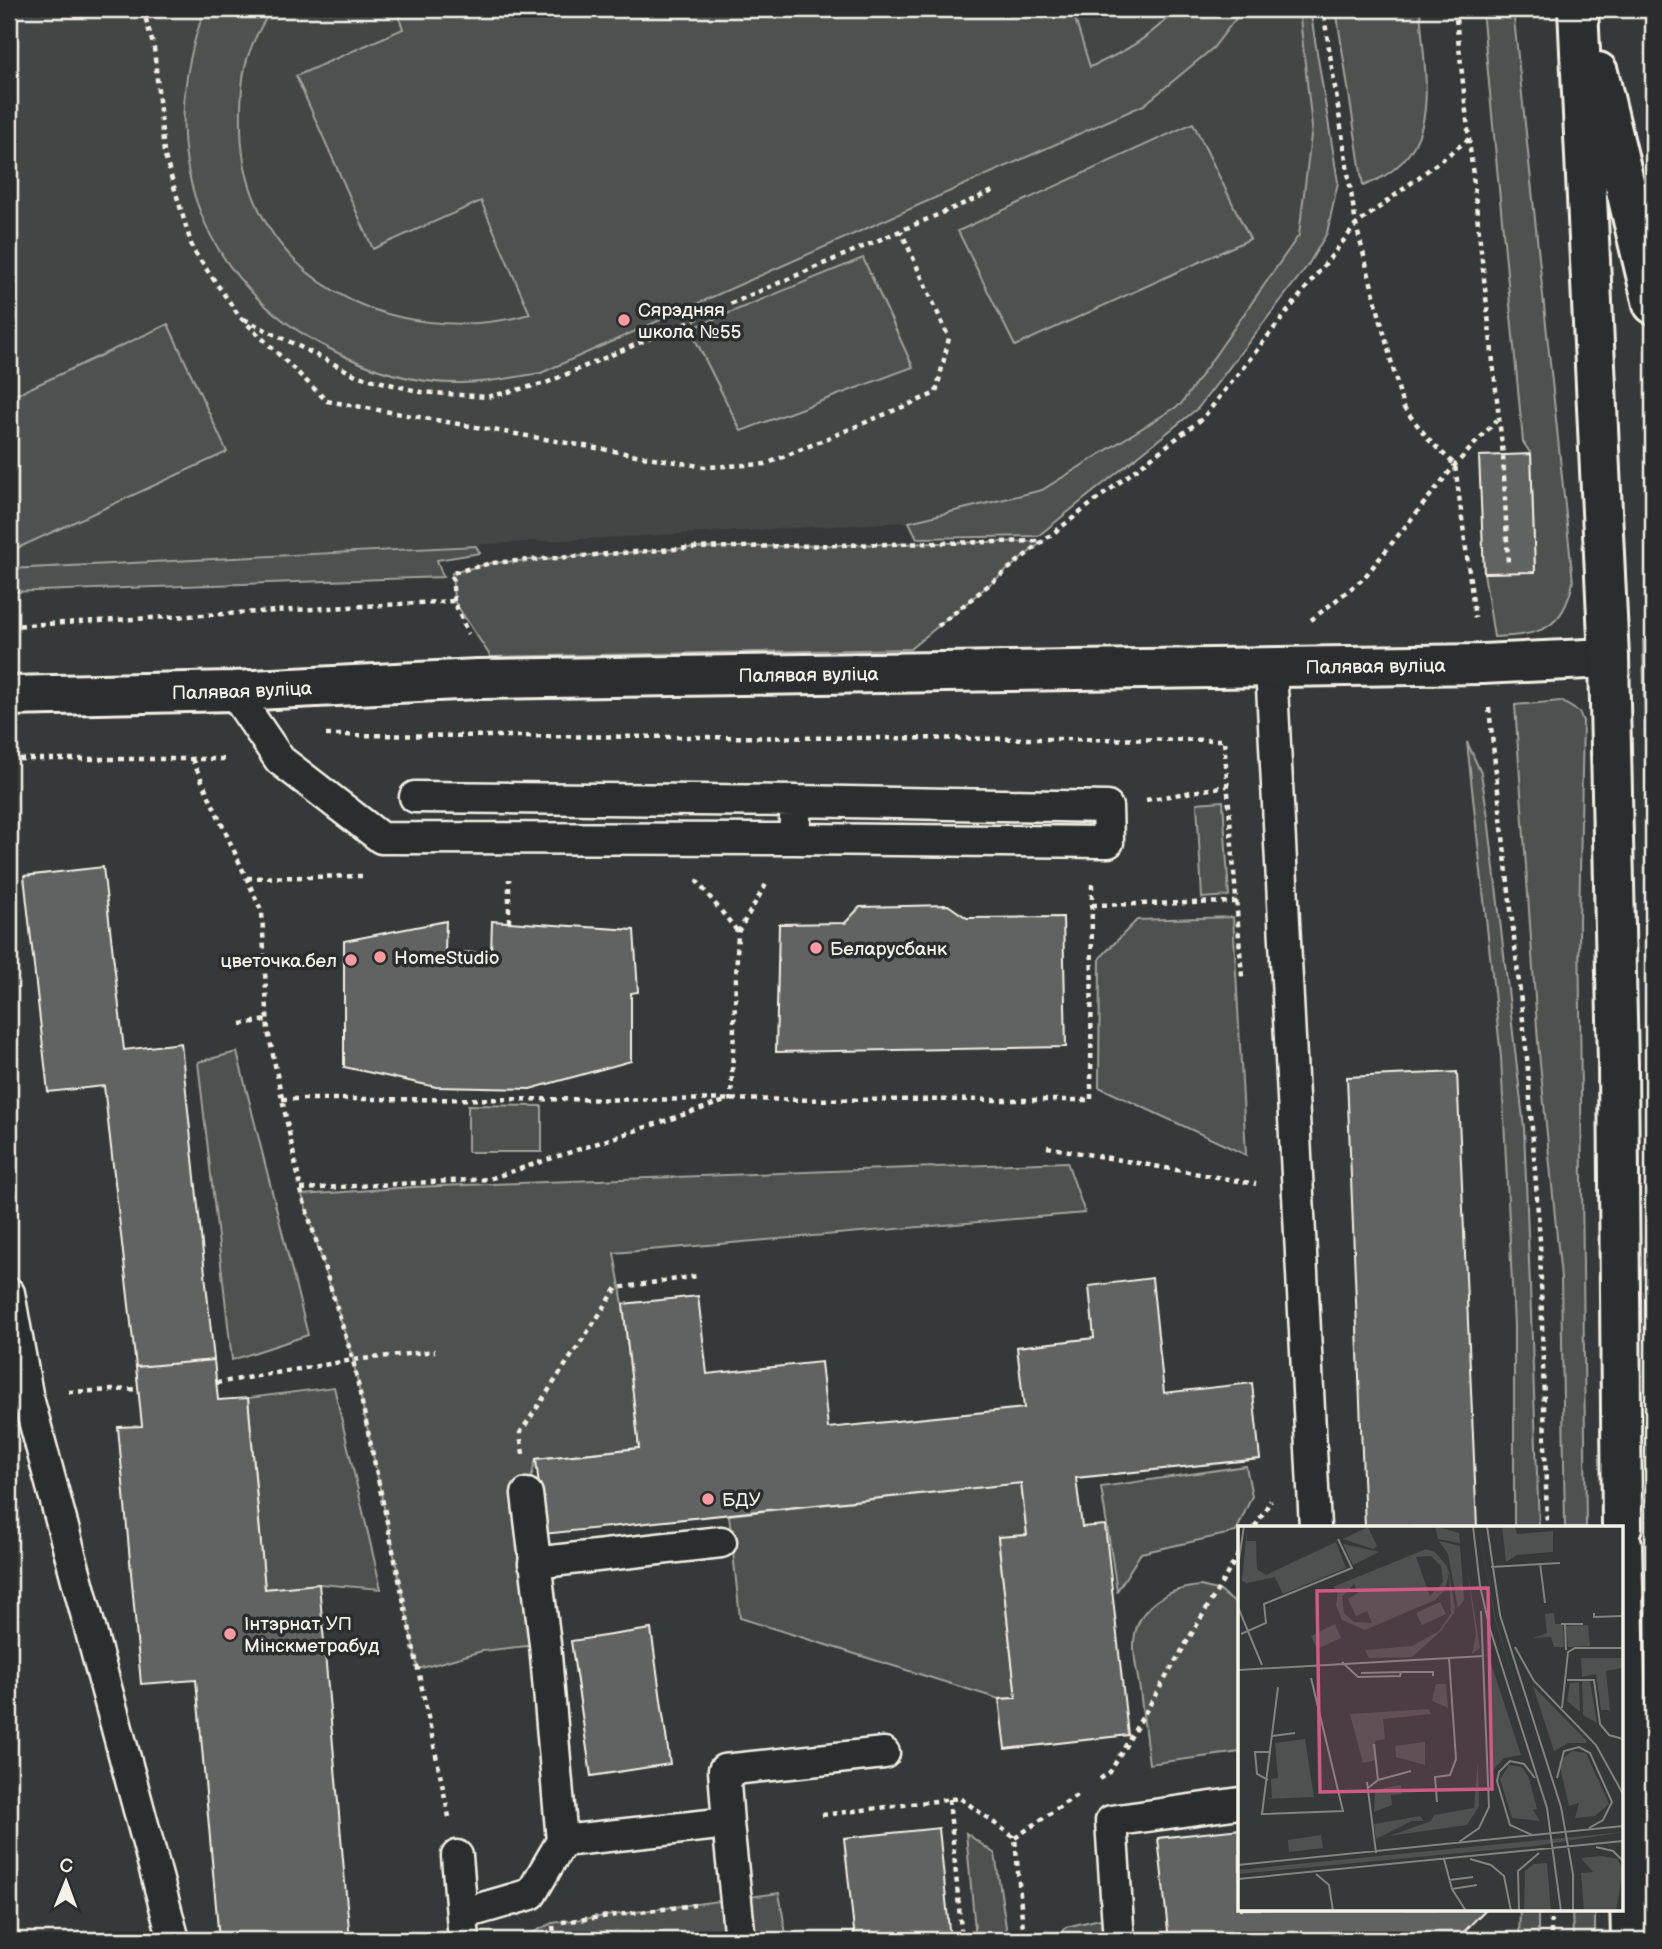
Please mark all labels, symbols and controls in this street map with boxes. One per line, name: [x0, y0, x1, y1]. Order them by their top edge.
place label: Сярэдняя школа №55: [638, 299, 742, 344]
marker: Сярэдняя школа №55: [616, 312, 632, 328]
street label: Палявая вуліца: [1305, 655, 1446, 680]
street label: Палявая вуліца: [738, 663, 879, 688]
street label: Палявая вуліца: [172, 677, 313, 705]
place label: Беларусбанк: [830, 938, 947, 961]
marker: Беларусбанк: [808, 940, 824, 956]
place label: HomeStudio: [394, 947, 500, 970]
marker: HomeStudio: [372, 949, 388, 965]
place label: цветочка.бел: [221, 950, 337, 973]
marker: цветочка.бел: [343, 952, 359, 968]
place label: БДУ: [722, 1489, 761, 1512]
marker: БДУ: [700, 1491, 716, 1507]
inset map: [1238, 1526, 1624, 1910]
place label: Інтэрнат УП Мінскметрабуд: [244, 1613, 380, 1658]
marker: Інтэрнат УП Мінскметрабуд: [222, 1626, 238, 1642]
north arrow: [32, 1848, 102, 1918]
text: С: [59, 1855, 73, 1878]

